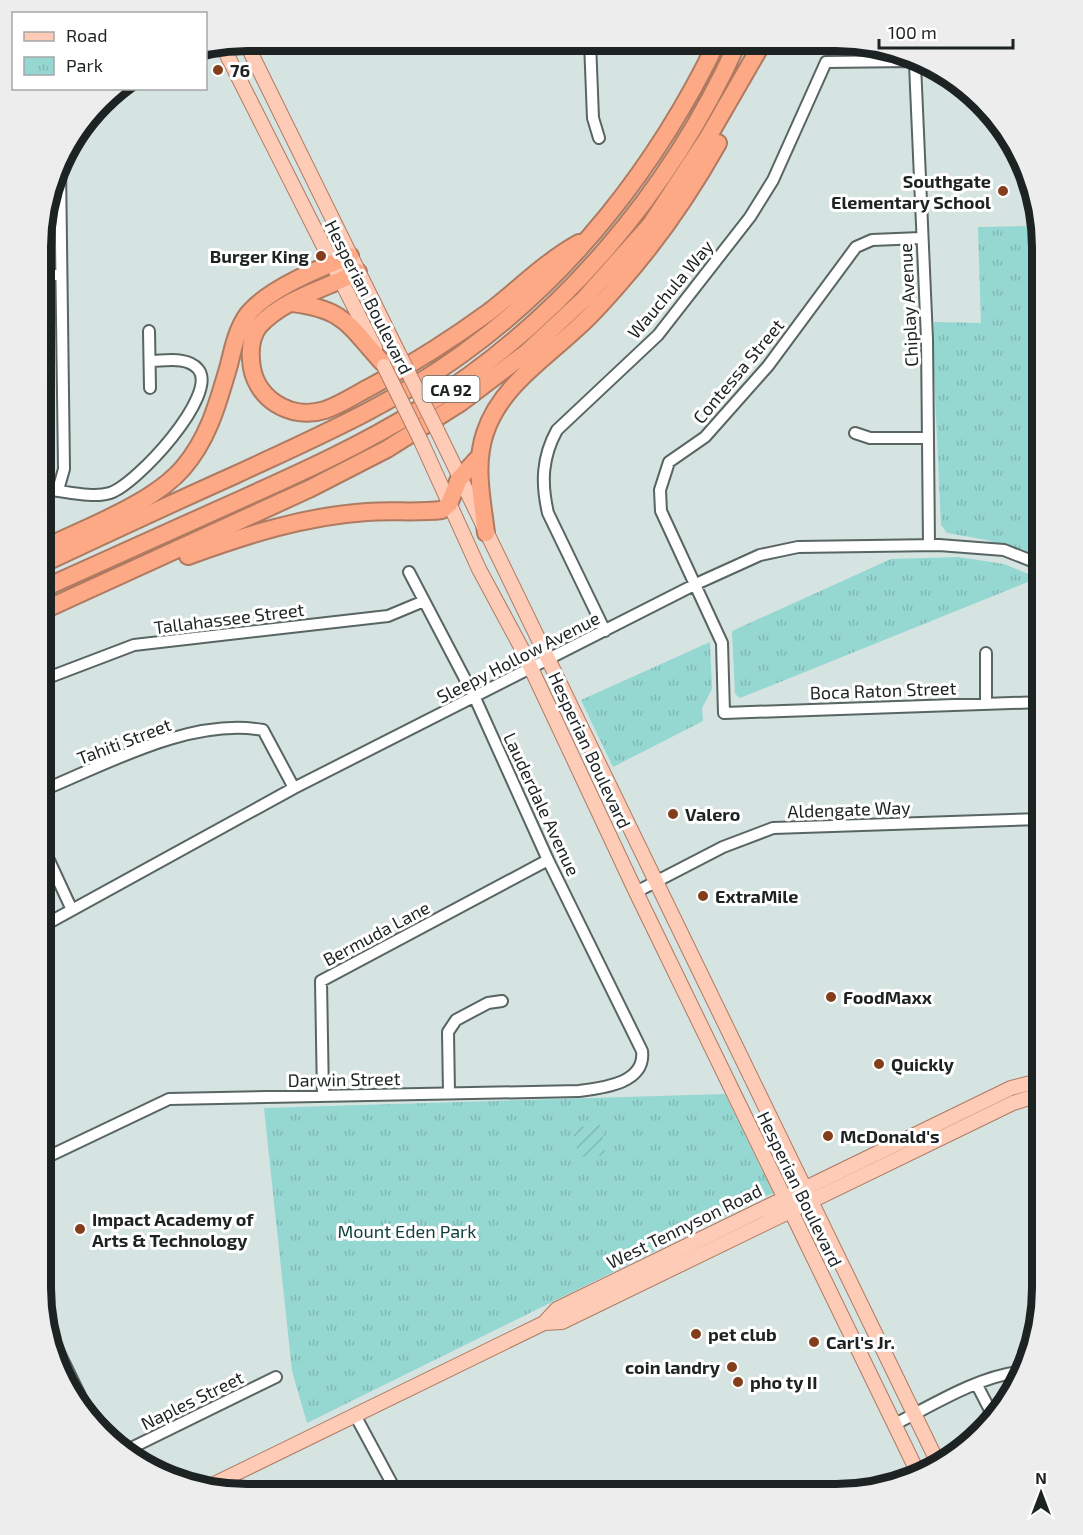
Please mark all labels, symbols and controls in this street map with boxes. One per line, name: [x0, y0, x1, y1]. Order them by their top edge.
legend: [12, 12, 207, 90]
scale bar: [879, 12, 1012, 50]
text: 100 m: [888, 21, 937, 43]
text: Road: [66, 24, 107, 46]
text: Park: [66, 54, 103, 76]
place label: 76: [230, 59, 250, 81]
marker: 76: [211, 63, 225, 77]
place label: Southgate Elementary School: [831, 170, 991, 213]
marker: Southgate Elementary School: [996, 184, 1010, 198]
street label: Hesperian Boulevard: [321, 216, 417, 378]
street label: Wauchula Way: [622, 235, 718, 343]
street label: Chiplay Avenue: [894, 243, 922, 367]
place label: Burger King: [210, 245, 310, 267]
marker: Burger King: [314, 249, 328, 263]
street label: Contessa Street: [688, 314, 788, 428]
road number: CA 92: [422, 376, 480, 402]
street label: Tallahassee Street: [153, 598, 306, 638]
street label: Sleepy Hollow Avenue: [433, 606, 603, 708]
street label: Hesperian Boulevard: [544, 668, 636, 832]
street label: Boca Raton Street: [809, 676, 957, 704]
street label: Tahiti Street: [74, 713, 174, 769]
street label: Lauderdale Avenue: [499, 729, 585, 879]
street label: Aldengate Way: [787, 796, 912, 822]
place label: Valero: [685, 803, 741, 825]
marker: Valero: [666, 807, 680, 821]
place label: ExtraMile: [715, 885, 798, 907]
marker: ExtraMile: [696, 889, 710, 903]
street label: Bermuda Lane: [319, 896, 433, 970]
place label: FoodMaxx: [843, 986, 933, 1008]
marker: FoodMaxx: [824, 990, 838, 1004]
place label: Quickly: [891, 1053, 955, 1075]
marker: Quickly: [872, 1057, 886, 1071]
street label: Darwin Street: [287, 1067, 401, 1091]
street label: Hesperian Boulevard: [753, 1108, 847, 1270]
place label: McDonald's: [840, 1125, 940, 1147]
marker: McDonald's: [821, 1129, 835, 1143]
street label: West Tennyson Road: [603, 1179, 765, 1273]
place label: Impact Academy of Arts & Technology: [92, 1208, 254, 1251]
park label: Mount Eden Park: [338, 1220, 476, 1242]
marker: Impact Academy of Arts & Technology: [73, 1222, 87, 1236]
place label: pet club: [708, 1323, 777, 1345]
marker: pet club: [689, 1327, 703, 1341]
place label: Carl's Jr.: [826, 1331, 895, 1353]
marker: Carl's Jr.: [807, 1335, 821, 1349]
place label: coin landry: [625, 1356, 721, 1378]
marker: coin landry: [725, 1360, 739, 1374]
street label: Naples Street: [137, 1366, 247, 1434]
place label: pho ty II: [750, 1371, 817, 1393]
marker: pho ty II: [731, 1375, 745, 1389]
north arrow: [1011, 1463, 1071, 1523]
text: N: [1035, 1468, 1047, 1487]

